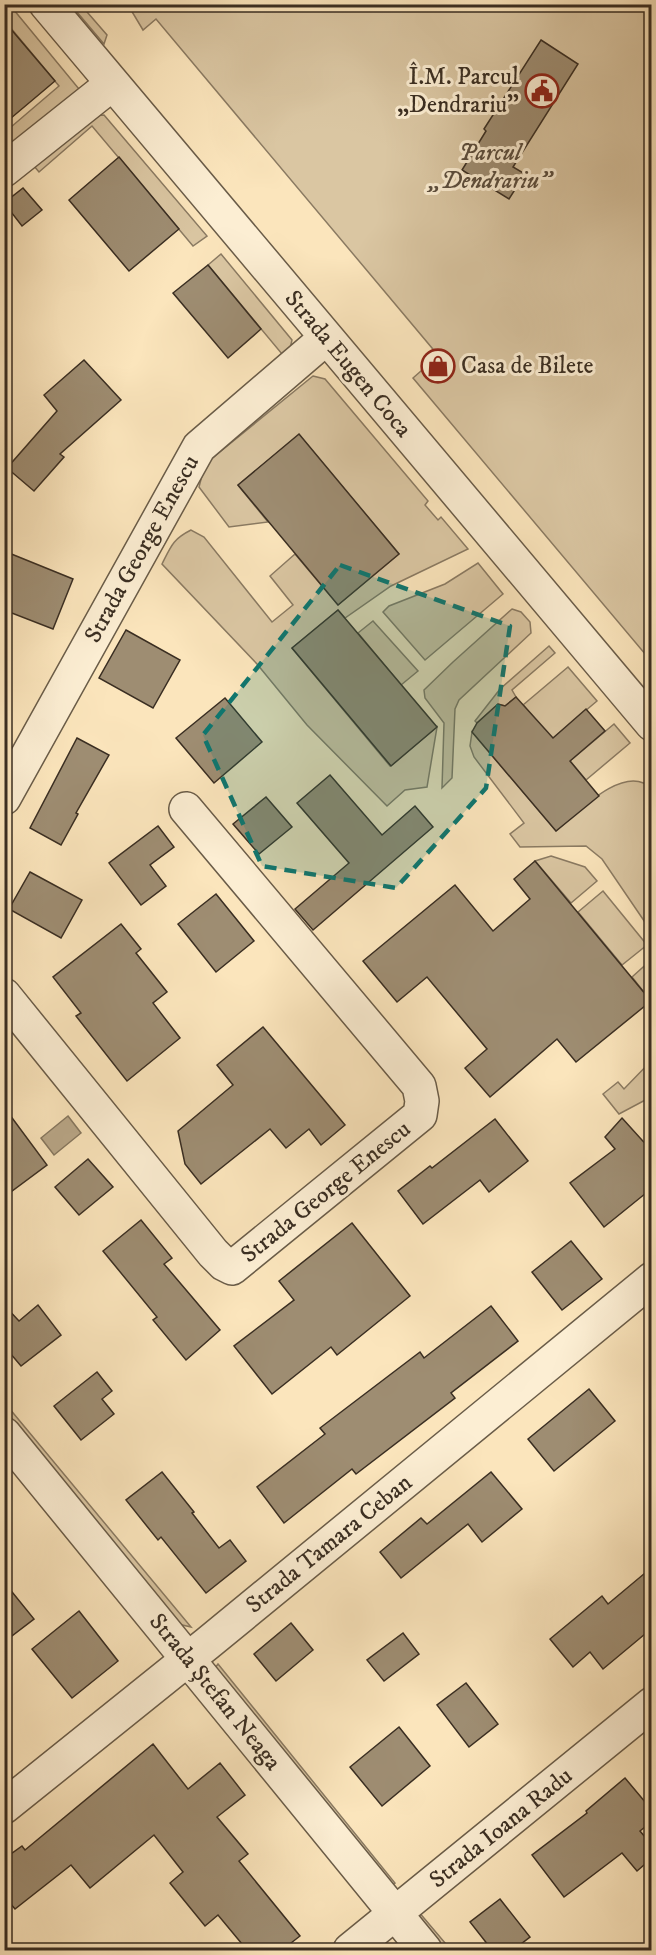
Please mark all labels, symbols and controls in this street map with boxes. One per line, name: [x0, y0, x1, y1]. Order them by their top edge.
place label: Î.M. Parcul „Dendrariu”: [397, 61, 520, 120]
public building icon: Î.M. Parcul „Dendrariu”: [524, 73, 560, 109]
park label: Parcul „Dendrariu”: [426, 138, 554, 196]
street label: Strada Eugen Coca: [278, 284, 419, 444]
shop icon: Casa de Bilete: [420, 348, 456, 384]
place label: Casa de Bilete: [461, 351, 594, 381]
street label: Strada George Enescu: [78, 450, 206, 648]
street label: Strada George Enescu: [235, 1114, 417, 1270]
street label: Strada Tamara Ceban: [240, 1467, 419, 1620]
street label: Strada Ștefan Neaga: [142, 1607, 288, 1777]
street label: Strada Ioana Radu: [423, 1761, 579, 1895]

